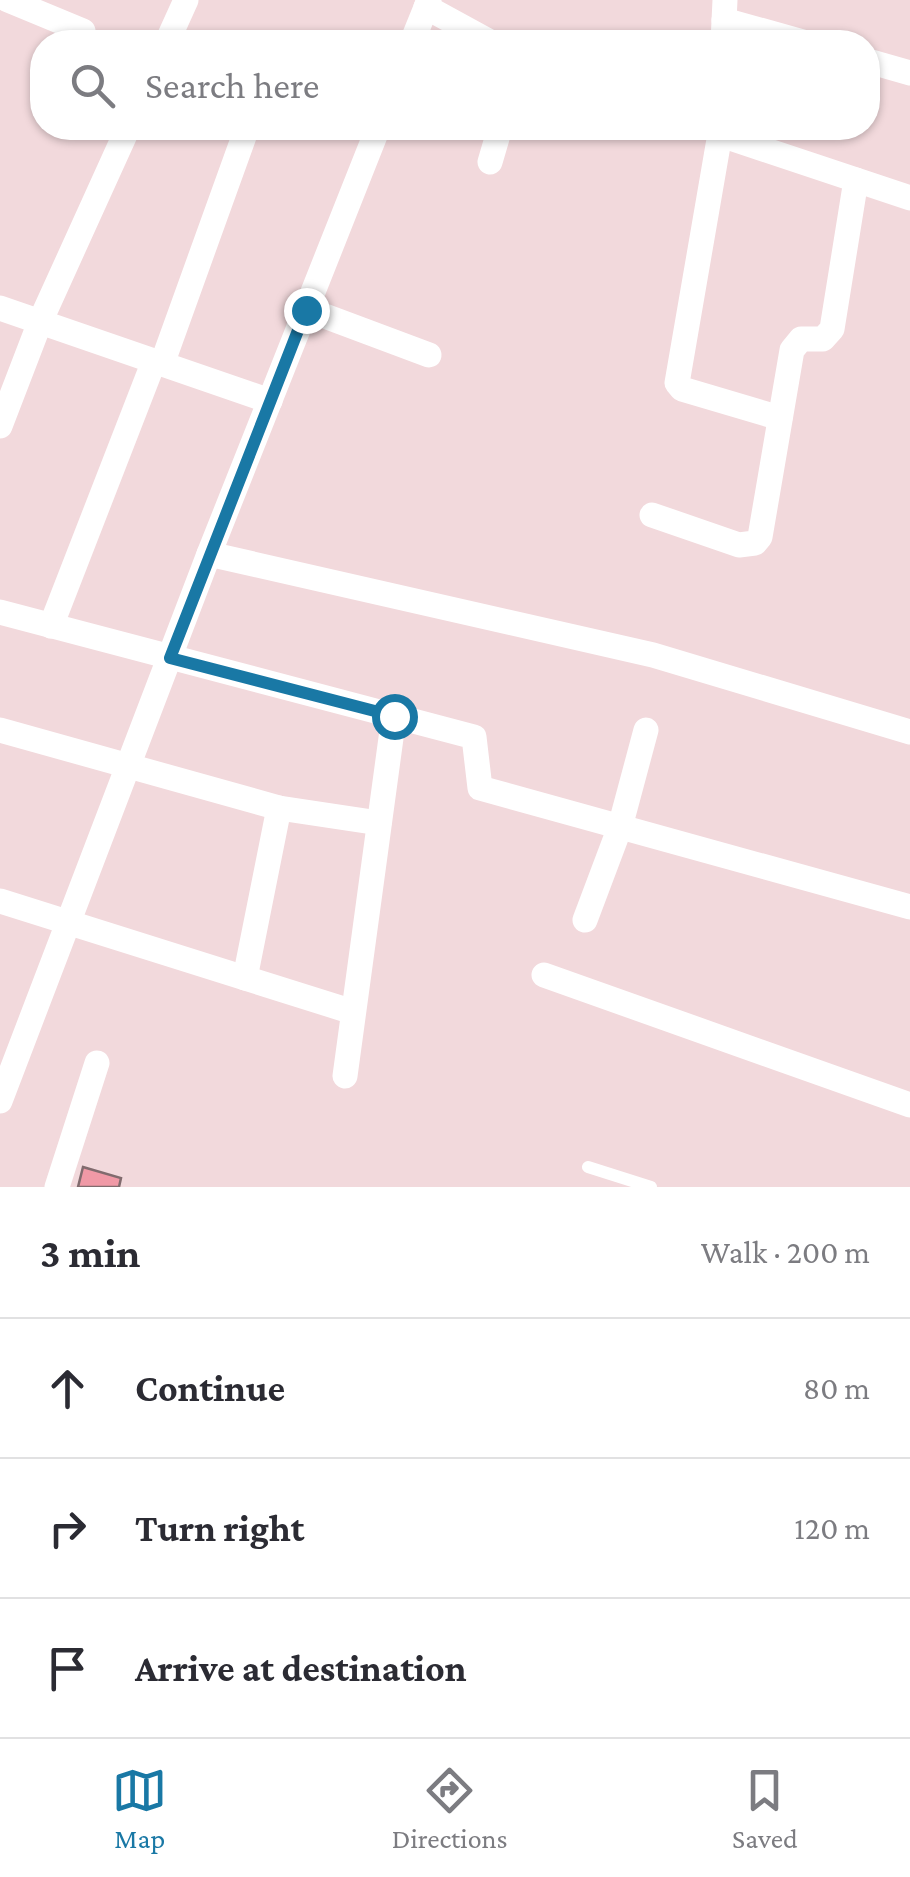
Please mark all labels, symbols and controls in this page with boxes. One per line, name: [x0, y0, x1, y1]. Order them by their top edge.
search box: [30, 30, 880, 140]
icon: search: [65, 58, 120, 113]
text: Search here: [145, 64, 319, 106]
route end: [284, 288, 330, 334]
route start: [372, 694, 418, 740]
text: 3 min: [40, 1229, 140, 1276]
text: Walk · 200 m: [701, 1234, 870, 1270]
icon: ahead: [40, 1361, 95, 1416]
text: Continue: [135, 1367, 285, 1409]
text: 80 m: [803, 1370, 870, 1406]
icon: right: [40, 1501, 95, 1556]
text: Turn right: [135, 1507, 304, 1549]
text: 120 m: [794, 1510, 870, 1546]
icon: arrive: [40, 1641, 95, 1696]
text: Arrive at destination: [135, 1647, 467, 1689]
tab: Map: [112, 1763, 167, 1854]
tab: Directions: [392, 1763, 508, 1854]
tab: Saved: [732, 1763, 798, 1854]

